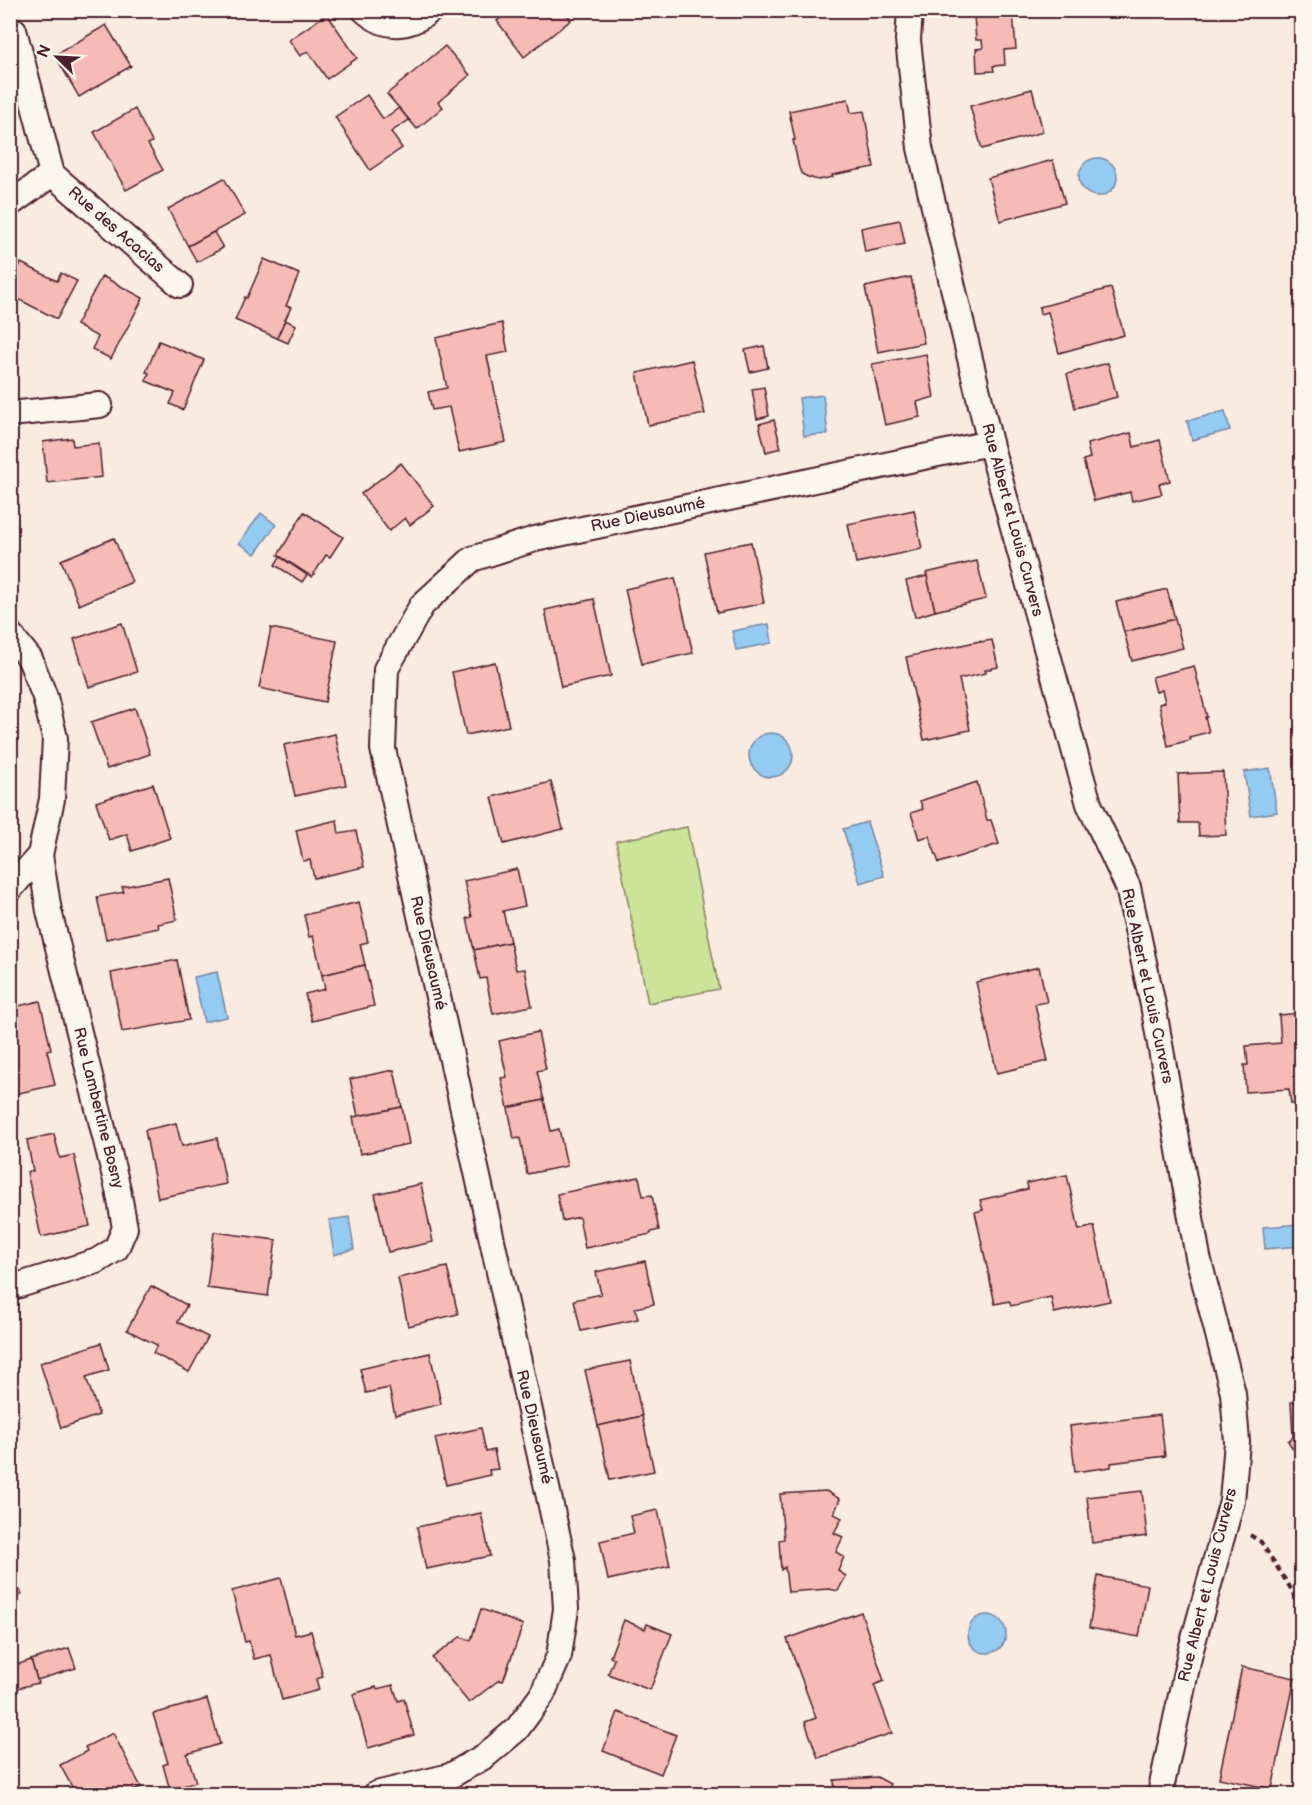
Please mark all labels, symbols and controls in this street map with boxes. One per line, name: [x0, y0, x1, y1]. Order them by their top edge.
north arrow: [27, 27, 87, 87]
text: N: [34, 42, 56, 61]
street label: Rue des Acacias: [64, 183, 168, 277]
street label: Rue Albert et Louis Curvers: [977, 421, 1047, 619]
street label: Rue Dieusaumé: [589, 494, 707, 536]
street label: Rue Albert et Louis Curvers: [1117, 887, 1177, 1085]
street label: Rue Dieusaumé: [406, 894, 450, 1012]
street label: Rue Lambertine Bosny: [69, 1025, 127, 1191]
street label: Rue Dieusaumé: [512, 1368, 556, 1486]
street label: Rue Albert et Louis Curvers: [1175, 1486, 1241, 1684]

